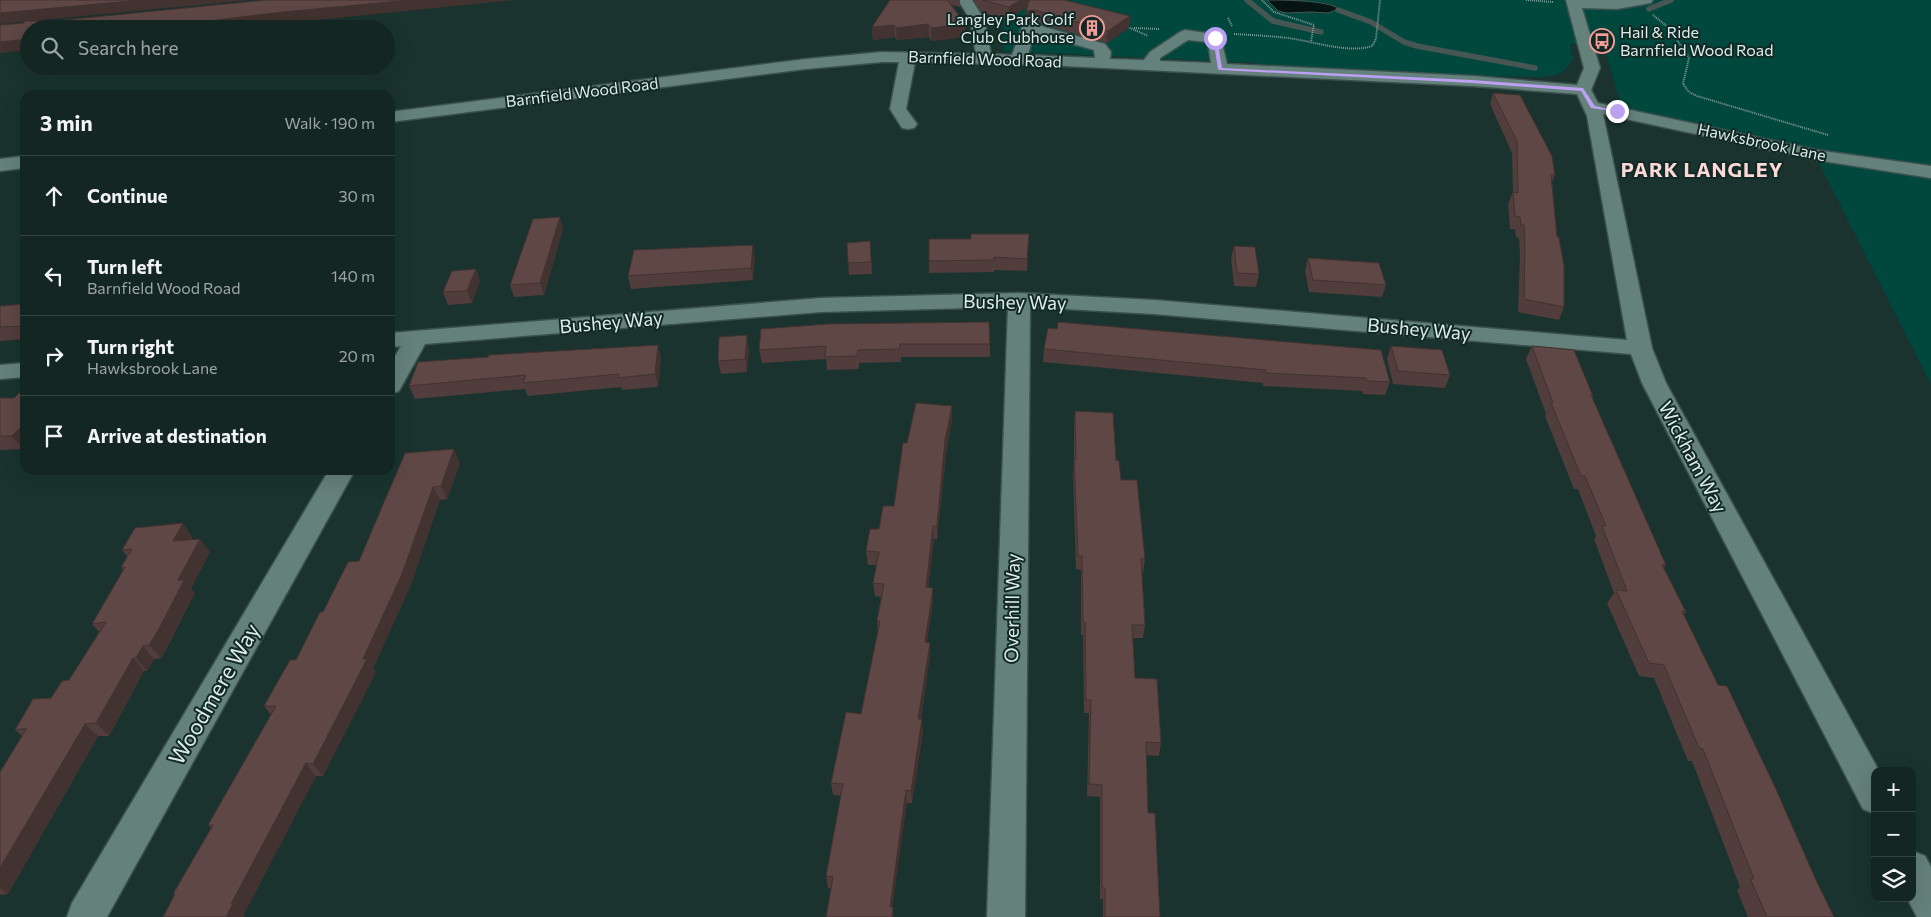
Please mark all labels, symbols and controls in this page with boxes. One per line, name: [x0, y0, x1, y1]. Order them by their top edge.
place label: Langley Park Golf Club Clubhouse: [947, 9, 1075, 46]
building icon: Langley Park Golf Club Clubhouse: [1079, 15, 1105, 41]
search box: [20, 20, 395, 75]
place label: Hail & Ride Barnfield Wood Road: [1620, 22, 1773, 59]
route start: [1204, 27, 1227, 50]
bus stop icon: Hail & Ride Barnfield Wood Road: [1589, 28, 1615, 54]
icon: search: [38, 34, 66, 62]
text: Search here: [78, 36, 178, 59]
street label: Barnfield Wood Road: [908, 46, 1062, 71]
street label: Barnfield Wood Road: [505, 73, 659, 110]
route end: [1606, 100, 1629, 123]
text: 3 min: [40, 110, 93, 135]
text: Walk · 190 m: [285, 113, 375, 132]
street label: Hawksbrook Lane: [1696, 119, 1828, 164]
district label: PARK LANGLEY: [1621, 157, 1783, 181]
icon: ahead: [40, 182, 68, 210]
text: Continue: [87, 184, 167, 207]
text: 30 m: [338, 186, 375, 205]
text: Turn left: [87, 255, 162, 278]
icon: left: [40, 262, 68, 290]
text: 140 m: [331, 266, 375, 285]
text: Barnfield Wood Road: [87, 278, 240, 297]
street label: Bushey Way: [963, 289, 1067, 314]
street label: Bushey Way: [558, 306, 664, 337]
street label: Bushey Way: [1366, 313, 1472, 344]
text: Turn right: [87, 335, 174, 358]
icon: right: [40, 342, 68, 370]
text: 20 m: [339, 346, 375, 365]
text: Hawksbrook Lane: [87, 358, 218, 377]
street label: Wickham Way: [1654, 397, 1733, 517]
icon: arrive: [40, 422, 68, 450]
text: Arrive at destination: [87, 424, 267, 447]
street label: Overhill Way: [999, 553, 1024, 663]
street label: Woodmere Way: [162, 618, 265, 769]
map controls: [1871, 767, 1916, 902]
button: +: [1871, 767, 1916, 812]
button: −: [1871, 812, 1916, 857]
button: layers: [1871, 857, 1916, 902]

